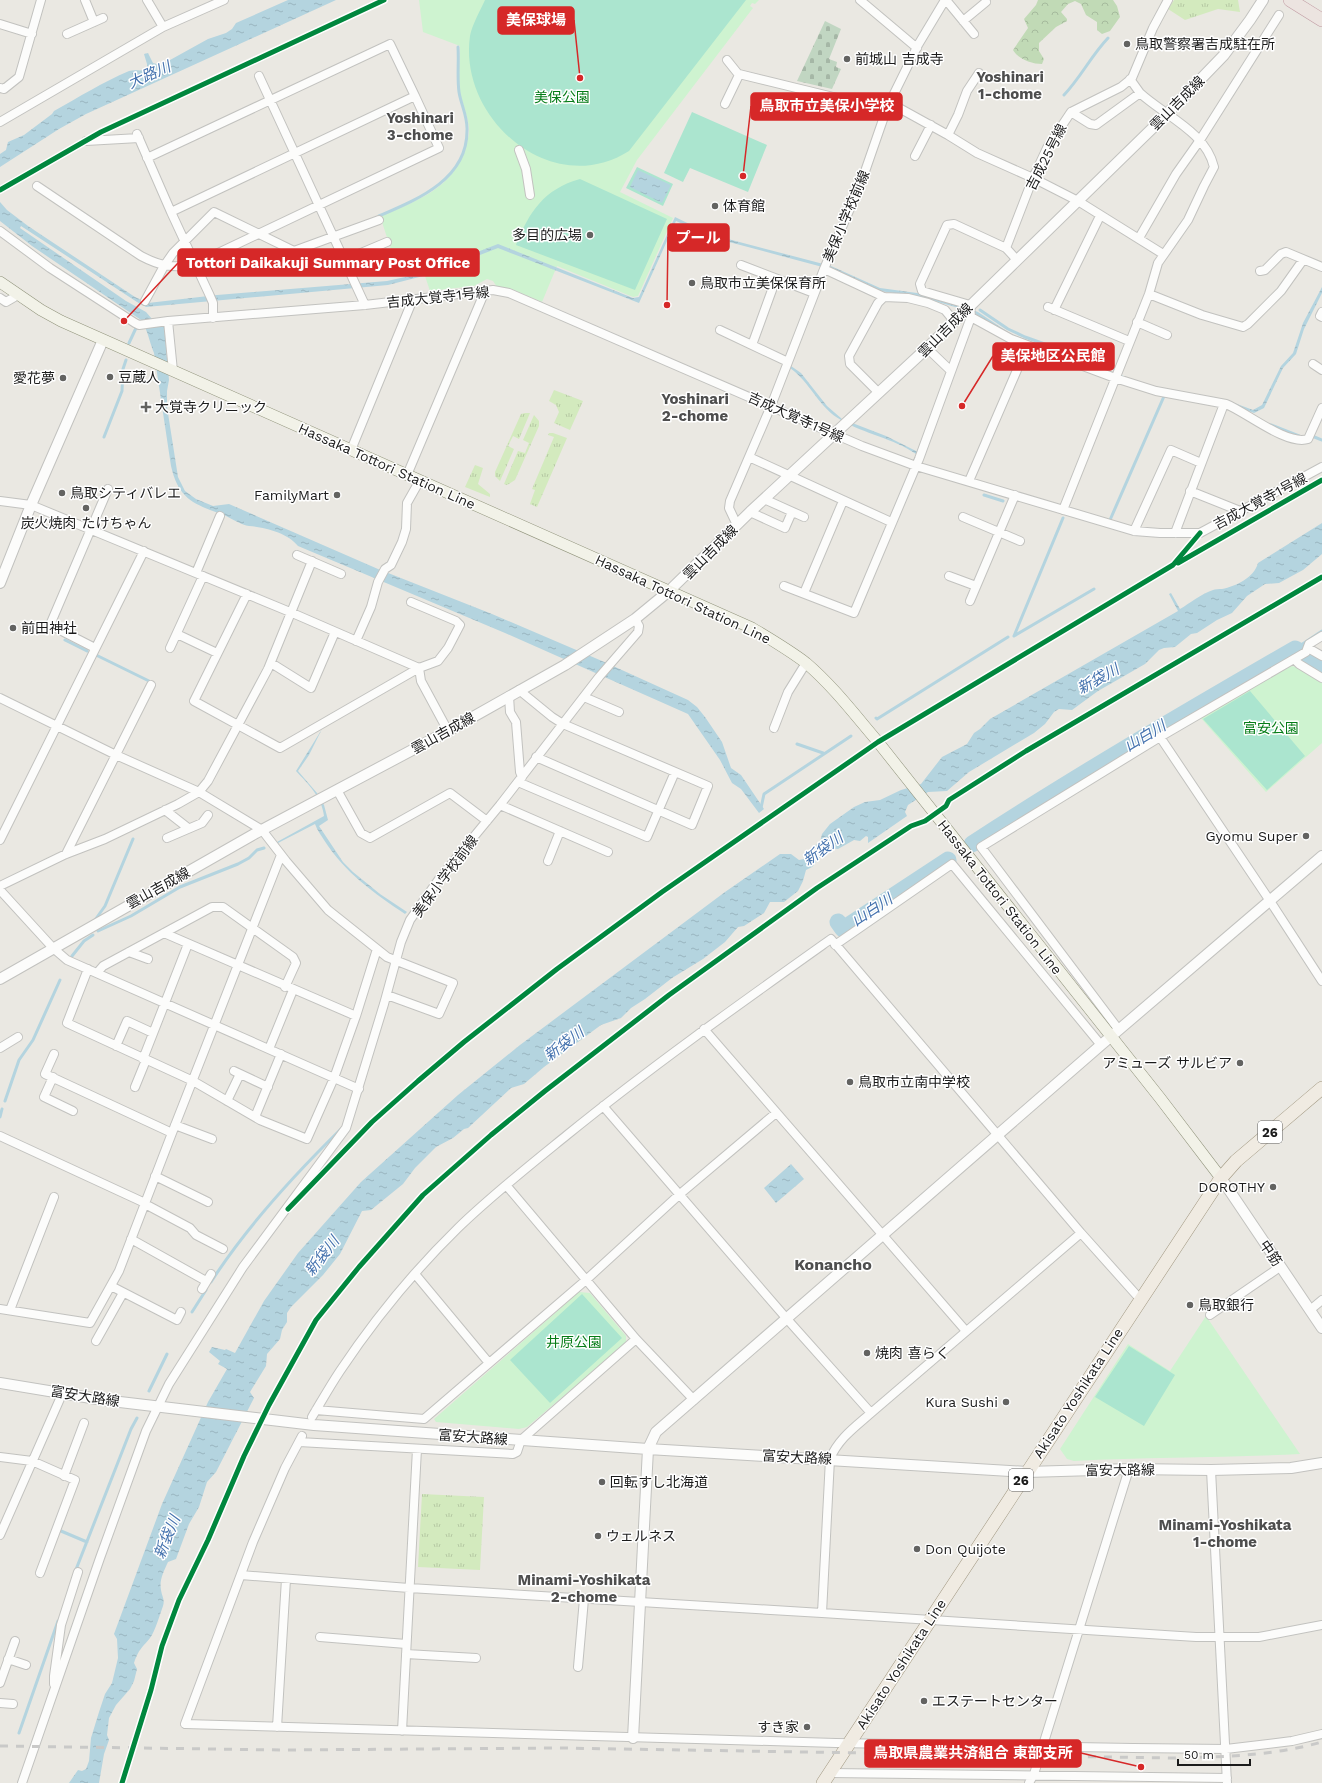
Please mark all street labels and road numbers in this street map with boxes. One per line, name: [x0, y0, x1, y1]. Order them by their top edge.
street label: 雲山吉成線: [1147, 73, 1207, 133]
street label: 吉成25号線: [1022, 121, 1070, 193]
street label: 美保小学校前線: [819, 168, 873, 264]
street label: 吉成大覚寺1号線: [386, 284, 490, 310]
street label: 雲山吉成線: [915, 300, 975, 360]
street label: 吉成大覚寺1号線: [745, 389, 847, 445]
street label: Hassaka Tottori Station Line: [296, 420, 478, 512]
street label: 吉成大覚寺1号線: [1211, 470, 1309, 532]
street label: 雲山吉成線: [680, 522, 740, 582]
street label: Hassaka Tottori Station Line: [593, 551, 773, 647]
street label: 雲山吉成線: [409, 709, 477, 757]
street label: Hassaka Tottori Station Line: [935, 816, 1065, 978]
street label: 美保小学校前線: [409, 832, 481, 920]
street label: 雲山吉成線: [124, 864, 192, 912]
road number: 26: [1258, 1121, 1282, 1143]
street label: 中筋: [1257, 1237, 1285, 1269]
street label: Akisato Yoshikata Line: [1030, 1325, 1126, 1461]
street label: 富安大路線: [49, 1383, 121, 1409]
street label: 富安大路線: [438, 1427, 508, 1447]
street label: 富安大路線: [762, 1447, 832, 1467]
street label: 富安大路線: [1085, 1461, 1155, 1479]
road number: 26: [1009, 1469, 1033, 1491]
street label: Akisato Yoshikata Line: [853, 1596, 949, 1732]

